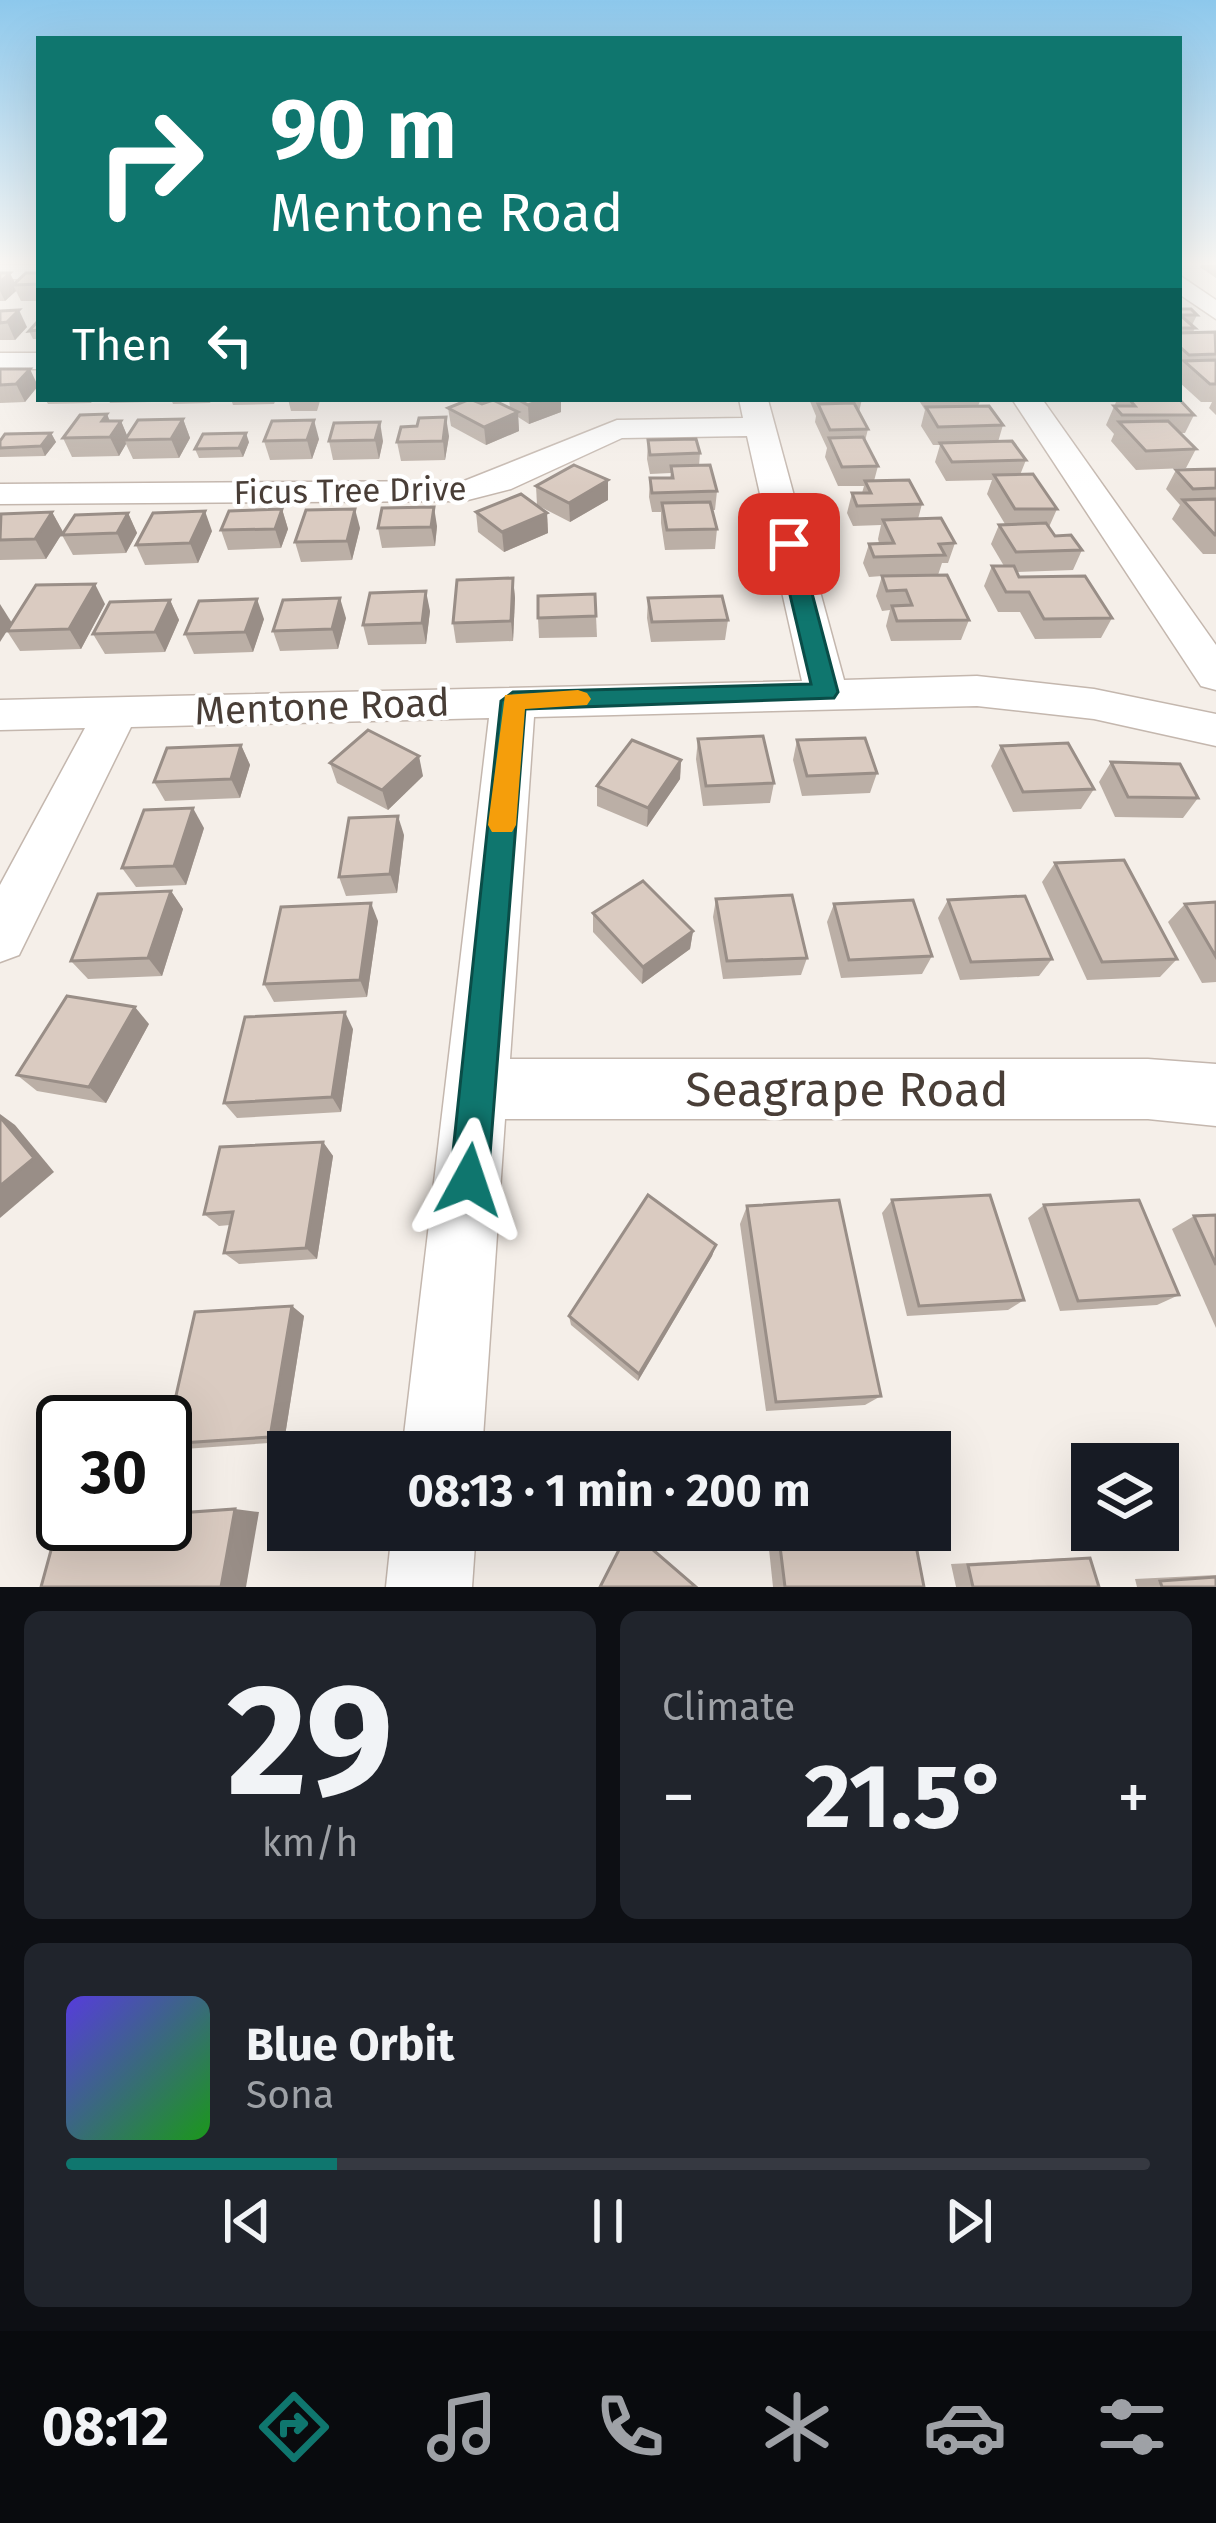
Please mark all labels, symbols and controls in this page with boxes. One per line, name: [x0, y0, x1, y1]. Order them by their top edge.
text: 90 m: [270, 79, 457, 180]
icon: right: [72, 84, 228, 240]
text: Mentone Road: [270, 181, 623, 245]
icon: left: [197, 312, 263, 378]
text: Then: [72, 318, 173, 372]
street label: Ficus Tree Drive: [233, 469, 467, 513]
pin: [738, 493, 840, 595]
icon: arrive: [756, 511, 822, 577]
street label: Mentone Road: [194, 680, 450, 734]
street label: Seagrape Road: [685, 1061, 1009, 1119]
position arrow: [406, 1117, 532, 1243]
speed limit sign: 30: [36, 1395, 192, 1551]
map controls: [1071, 1443, 1179, 1551]
button: layers: [1071, 1443, 1179, 1551]
text: 08:13 · 1 min · 200 m: [407, 1464, 811, 1518]
text: 29: [227, 1648, 393, 1835]
text: Climate: [662, 1684, 795, 1730]
text: 21.5°: [805, 1743, 1008, 1851]
text: −: [662, 1758, 695, 1837]
text: +: [1117, 1758, 1150, 1837]
text: km/h: [262, 1820, 358, 1866]
text: Blue Orbit: [246, 2018, 454, 2072]
text: Sona: [246, 2072, 334, 2118]
icon: previous: [214, 2188, 280, 2254]
icon: pause: [575, 2188, 641, 2254]
icon: next: [936, 2188, 1002, 2254]
icon: directions: [252, 2385, 336, 2469]
icon: music: [420, 2385, 504, 2469]
icon: phone: [588, 2385, 672, 2469]
icon: climate: [755, 2385, 839, 2469]
icon: car: [923, 2385, 1007, 2469]
icon: filters: [1090, 2385, 1174, 2469]
text: 08:12: [42, 2395, 169, 2459]

